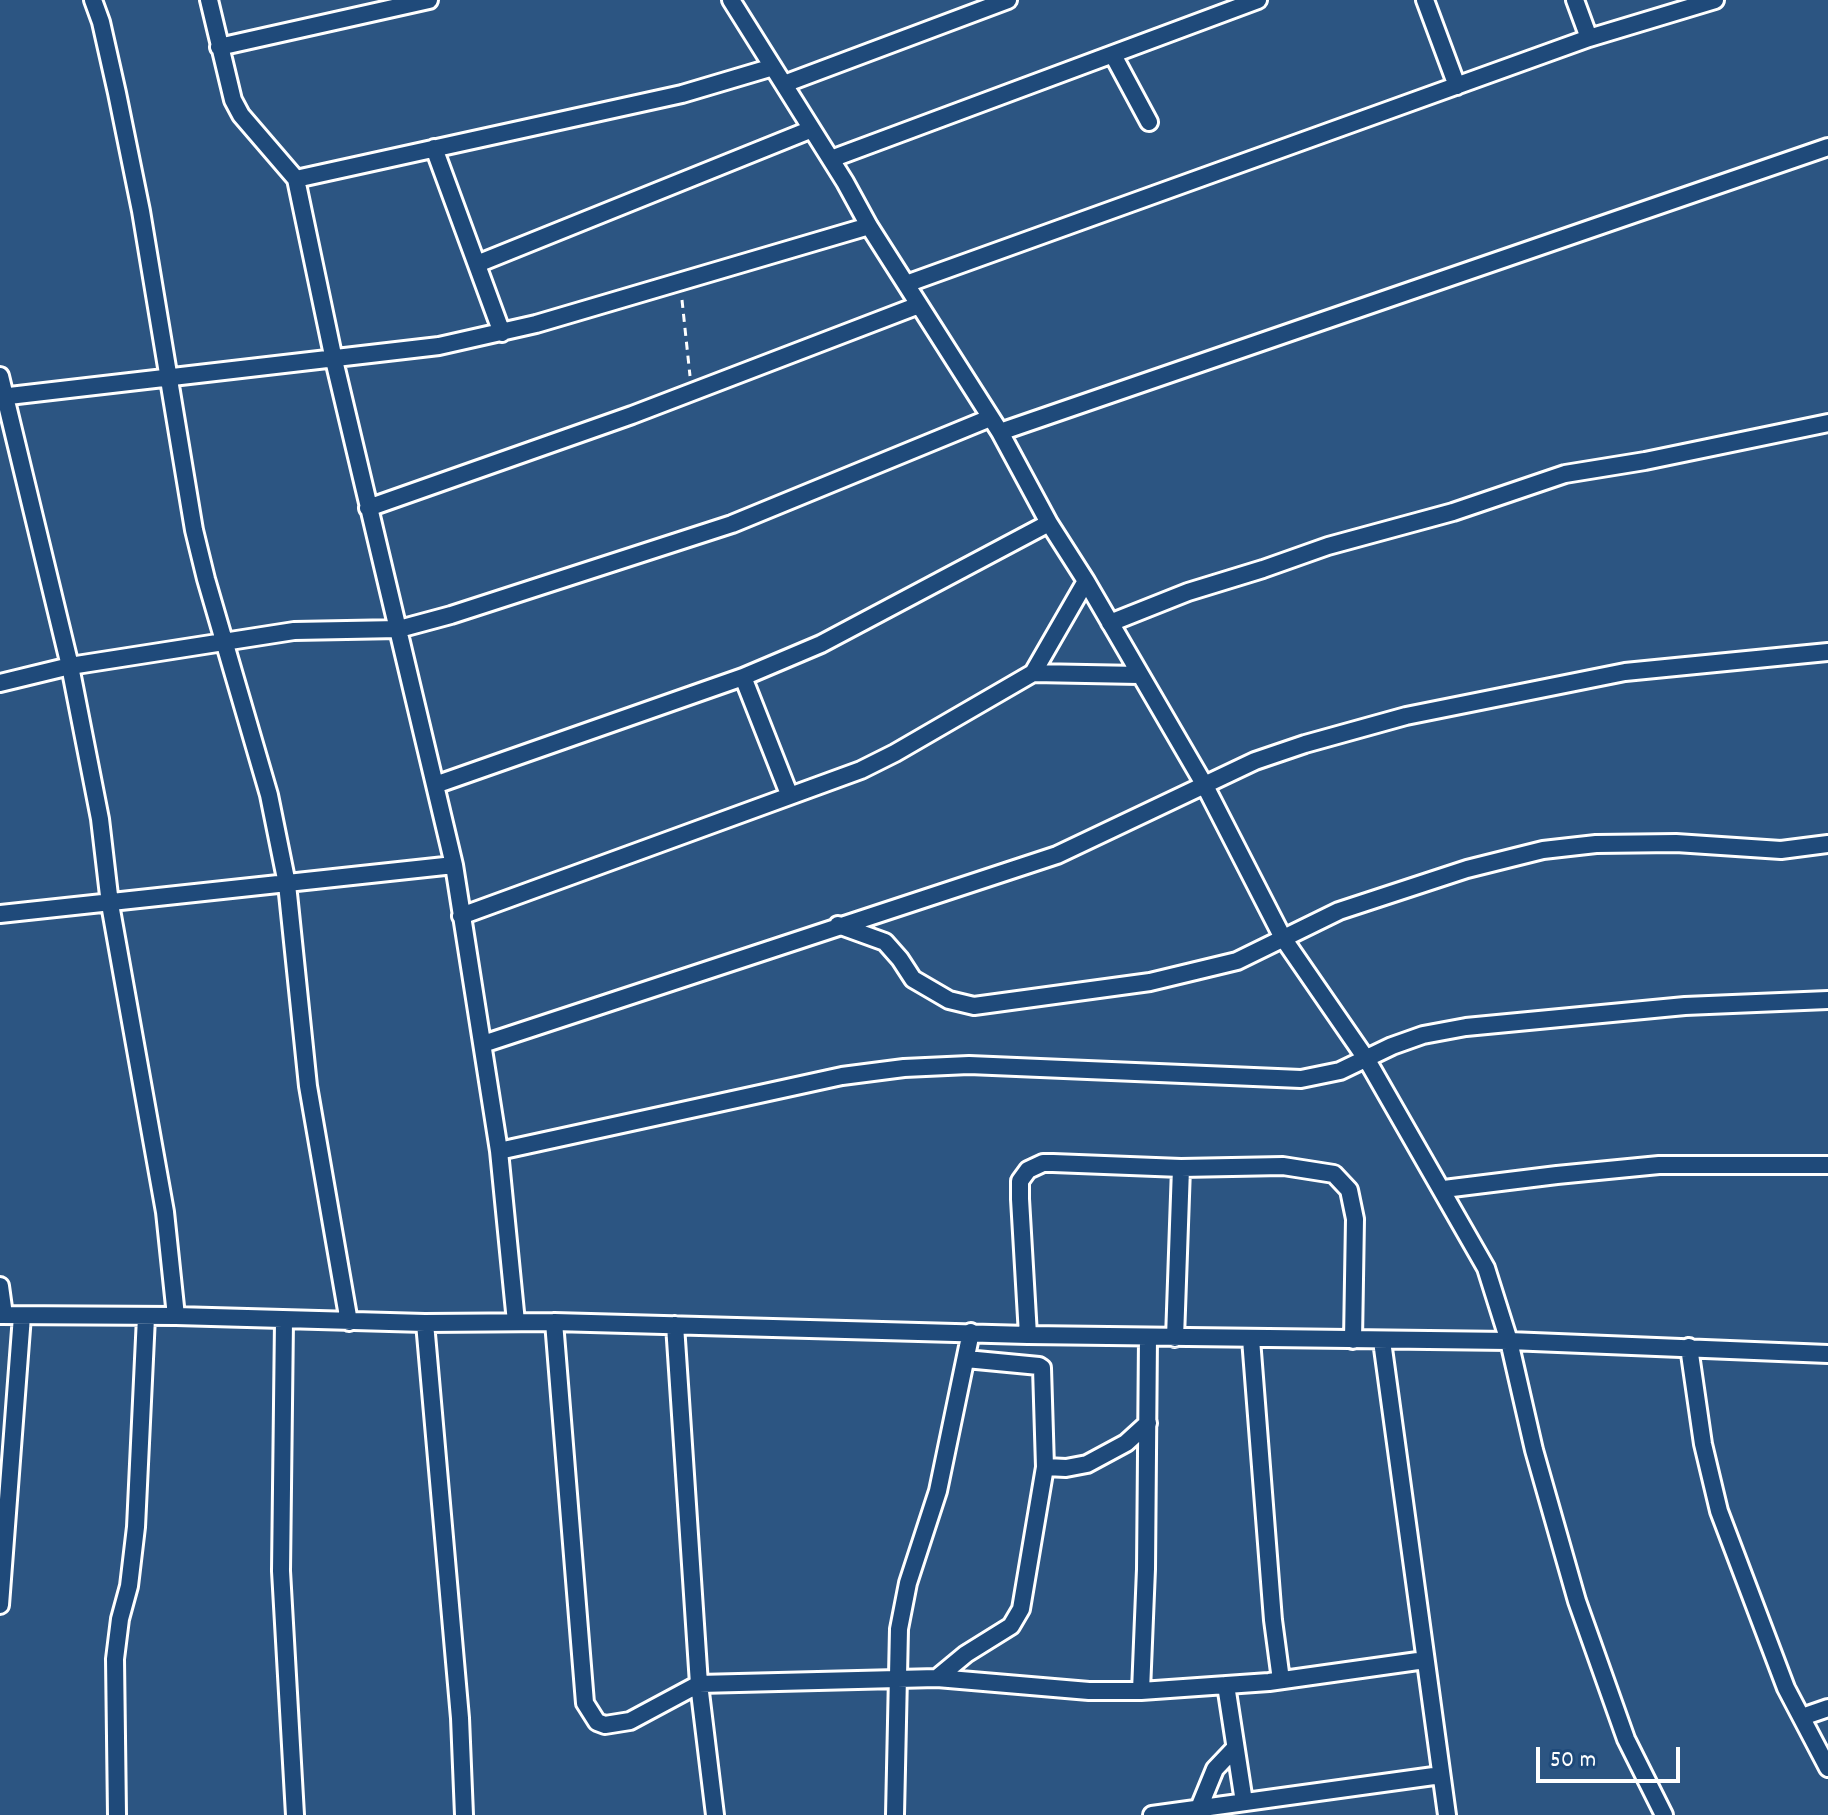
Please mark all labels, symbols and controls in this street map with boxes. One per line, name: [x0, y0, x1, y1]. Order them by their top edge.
scale bar: [1540, 1731, 1684, 1781]
text: 50 m: [1550, 1744, 1596, 1778]

